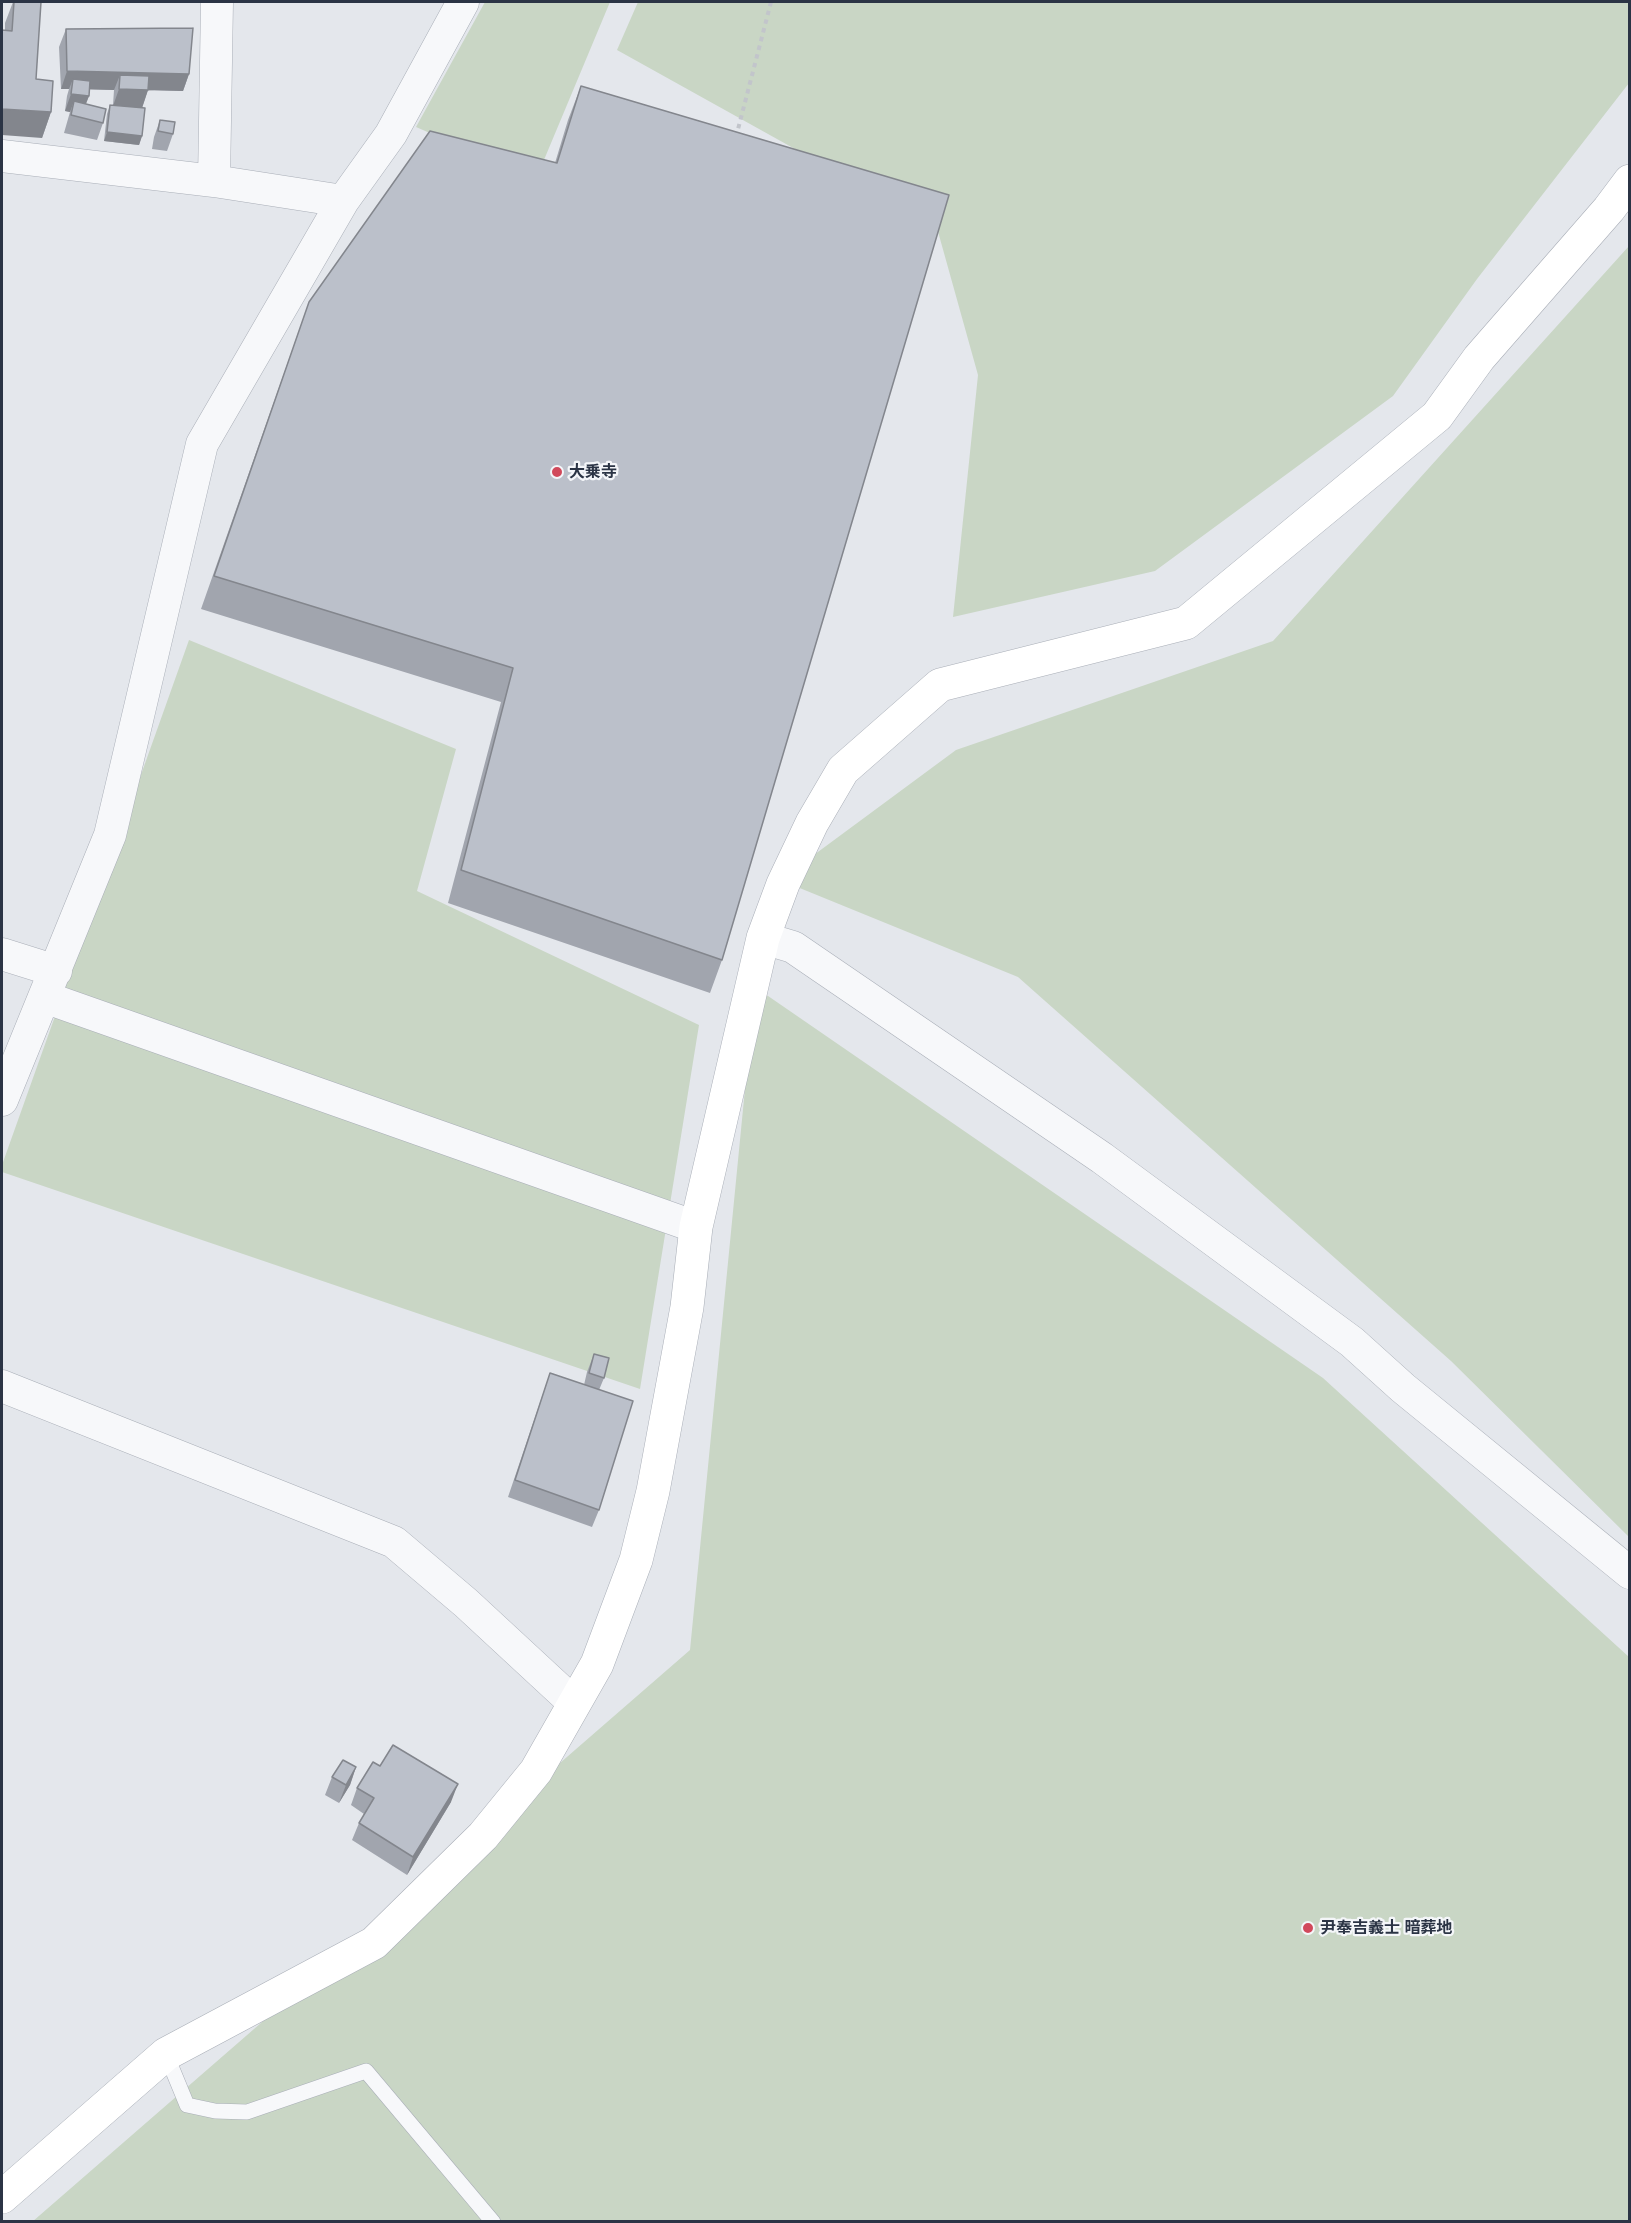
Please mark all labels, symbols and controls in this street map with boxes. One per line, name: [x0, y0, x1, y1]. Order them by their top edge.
place label: 大乗寺: [569, 462, 617, 482]
marker: 大乗寺: [550, 465, 564, 479]
place label: 尹奉吉義士 暗葬地: [1320, 1918, 1452, 1938]
marker: 尹奉吉義士 暗葬地: [1301, 1921, 1315, 1935]

